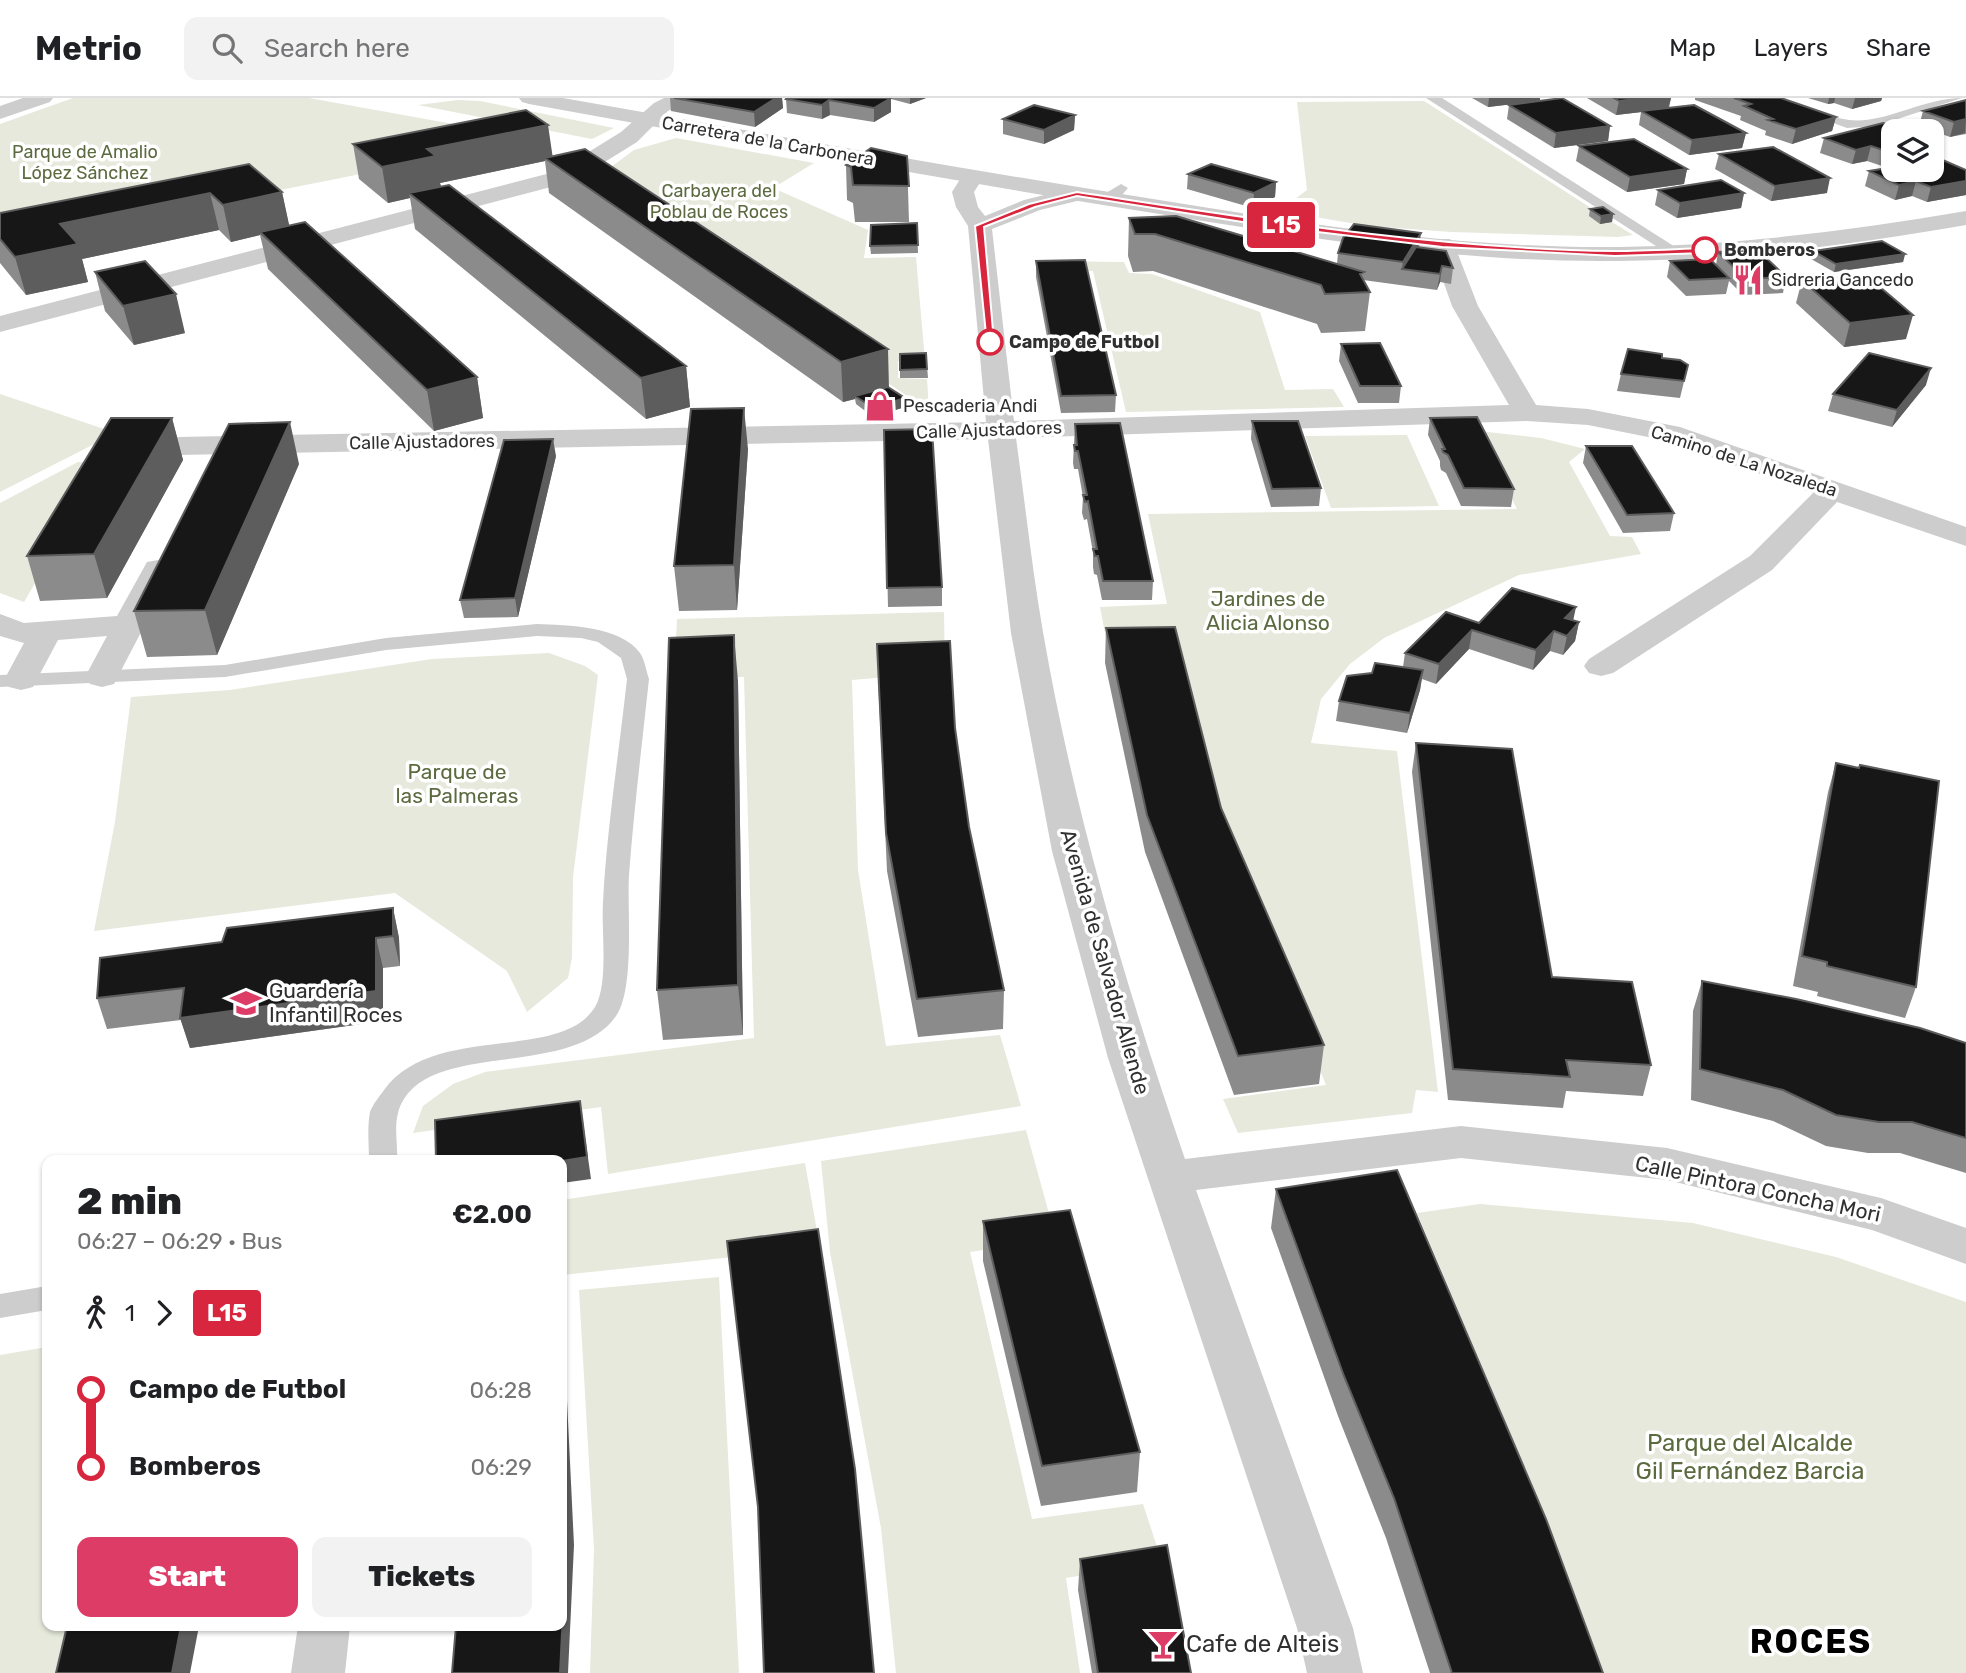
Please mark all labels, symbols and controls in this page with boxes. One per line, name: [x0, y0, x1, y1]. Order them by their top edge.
search box: [184, 17, 674, 80]
text: Metrio: [35, 29, 142, 68]
icon: search: [208, 29, 246, 67]
text: Search here: [264, 33, 410, 64]
text: Map: [1669, 34, 1716, 62]
text: Layers: [1754, 34, 1828, 62]
text: Share: [1866, 34, 1931, 62]
street label: Carretera de la Carbonera: [660, 112, 876, 170]
map controls: [1881, 119, 1944, 182]
button: layers: [1881, 119, 1944, 182]
park label: Parque de Amalio López Sánchez: [12, 141, 158, 184]
park label: Carbayera del Poblau de Roces: [650, 180, 788, 223]
line badge: L15: [1241, 202, 1321, 248]
text: L15: [1261, 211, 1301, 239]
marker: Bomberos: [1692, 237, 1718, 263]
place label: Bomberos: [1724, 239, 1815, 261]
restaurant icon: Sidreria Gancedo: [1731, 263, 1765, 297]
place label: Sidreria Gancedo: [1771, 269, 1914, 291]
marker: Campo de Futbol: [977, 329, 1003, 355]
place label: Campo de Futbol: [1009, 331, 1159, 353]
shop icon: Pescaderia Andi: [863, 389, 897, 423]
place label: Pescaderia Andi: [903, 395, 1037, 417]
street label: Calle Ajustadores: [916, 416, 1062, 444]
street label: Camino de La Nozaleda: [1648, 420, 1840, 502]
street label: Calle Ajustadores: [349, 430, 495, 454]
park label: Jardines de Alicia Alonso: [1206, 586, 1330, 635]
park label: Parque de las Palmeras: [395, 759, 519, 808]
street label: Avenida de Salvador Allende: [1056, 826, 1155, 1098]
place label: Guardería Infantil Roces: [269, 978, 403, 1027]
school or university icon: Guardería Infantil Roces: [229, 986, 263, 1020]
street label: Calle Pintora Concha Mori: [1633, 1150, 1883, 1227]
text: 2 min: [77, 1178, 182, 1224]
text: €2.00: [452, 1199, 532, 1230]
text: 06:27 – 06:29 · Bus: [77, 1227, 282, 1255]
icon: walk: [77, 1294, 115, 1332]
icon: forward: [145, 1294, 183, 1332]
text: 1: [125, 1299, 135, 1327]
text: L15: [207, 1299, 247, 1327]
text: Campo de Futbol: [129, 1374, 346, 1405]
text: 06:28: [470, 1376, 532, 1404]
park label: Parque del Alcalde Gil Fernández Barcia: [1636, 1429, 1864, 1485]
text: Bomberos: [129, 1451, 261, 1482]
text: 06:29: [470, 1453, 532, 1481]
button: Start: [77, 1537, 298, 1617]
button: Tickets: [312, 1537, 532, 1617]
district label: ROCES: [1750, 1622, 1872, 1661]
bar icon: Cafe de Alteis: [1146, 1627, 1180, 1661]
place label: Cafe de Alteis: [1186, 1630, 1339, 1658]

